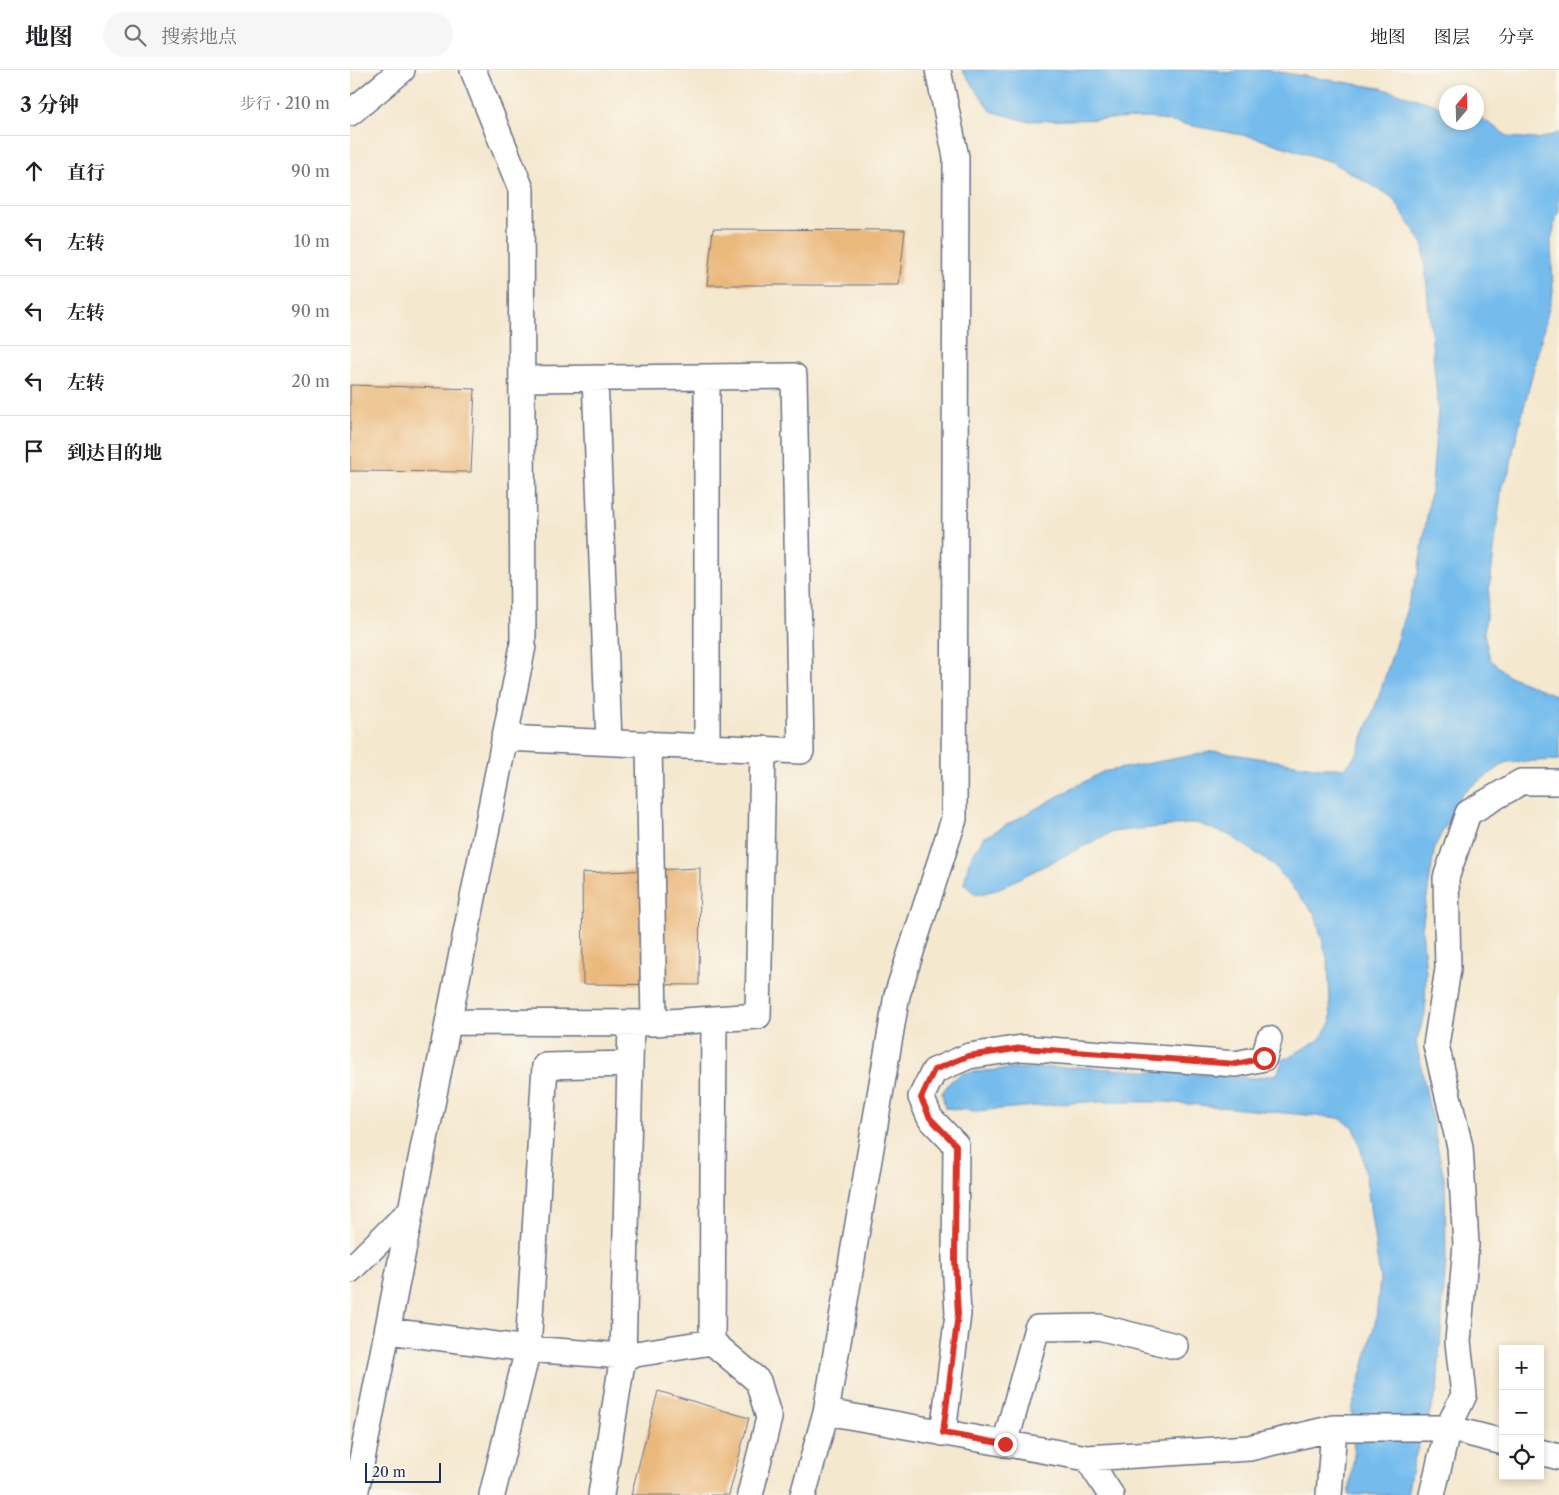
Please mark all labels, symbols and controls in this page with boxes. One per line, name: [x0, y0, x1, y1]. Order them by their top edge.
search box: [103, 12, 453, 57]
icon: search: [121, 21, 149, 49]
text: 地图: [25, 22, 73, 51]
text: 搜索地点: [161, 25, 237, 48]
text: 地图: [1370, 26, 1406, 48]
text: 图层: [1434, 26, 1470, 48]
text: 分享: [1498, 26, 1534, 48]
north arrow: [1439, 85, 1484, 130]
text: 3 分钟: [20, 92, 79, 117]
text: 步行 · 210 m: [240, 93, 330, 113]
icon: ahead: [20, 157, 48, 185]
text: 直行: [67, 161, 105, 184]
text: 90 m: [291, 161, 330, 181]
icon: left: [20, 227, 48, 255]
text: 左转: [67, 231, 105, 254]
text: 10 m: [294, 231, 330, 251]
icon: left: [20, 297, 48, 325]
text: 左转: [67, 301, 105, 324]
text: 90 m: [291, 301, 330, 321]
icon: left: [20, 367, 48, 395]
text: 左转: [67, 371, 105, 394]
text: 20 m: [291, 371, 330, 391]
icon: arrive: [20, 437, 48, 465]
text: 到达目的地: [67, 441, 162, 464]
route start: [1253, 1047, 1276, 1070]
map controls: [1499, 1345, 1544, 1480]
button: +: [1499, 1345, 1544, 1390]
button: −: [1499, 1390, 1544, 1435]
route end: [994, 1433, 1017, 1456]
button: locate: [1499, 1435, 1544, 1480]
scale bar: [365, 1460, 441, 1483]
text: 20 m: [372, 1463, 406, 1481]

